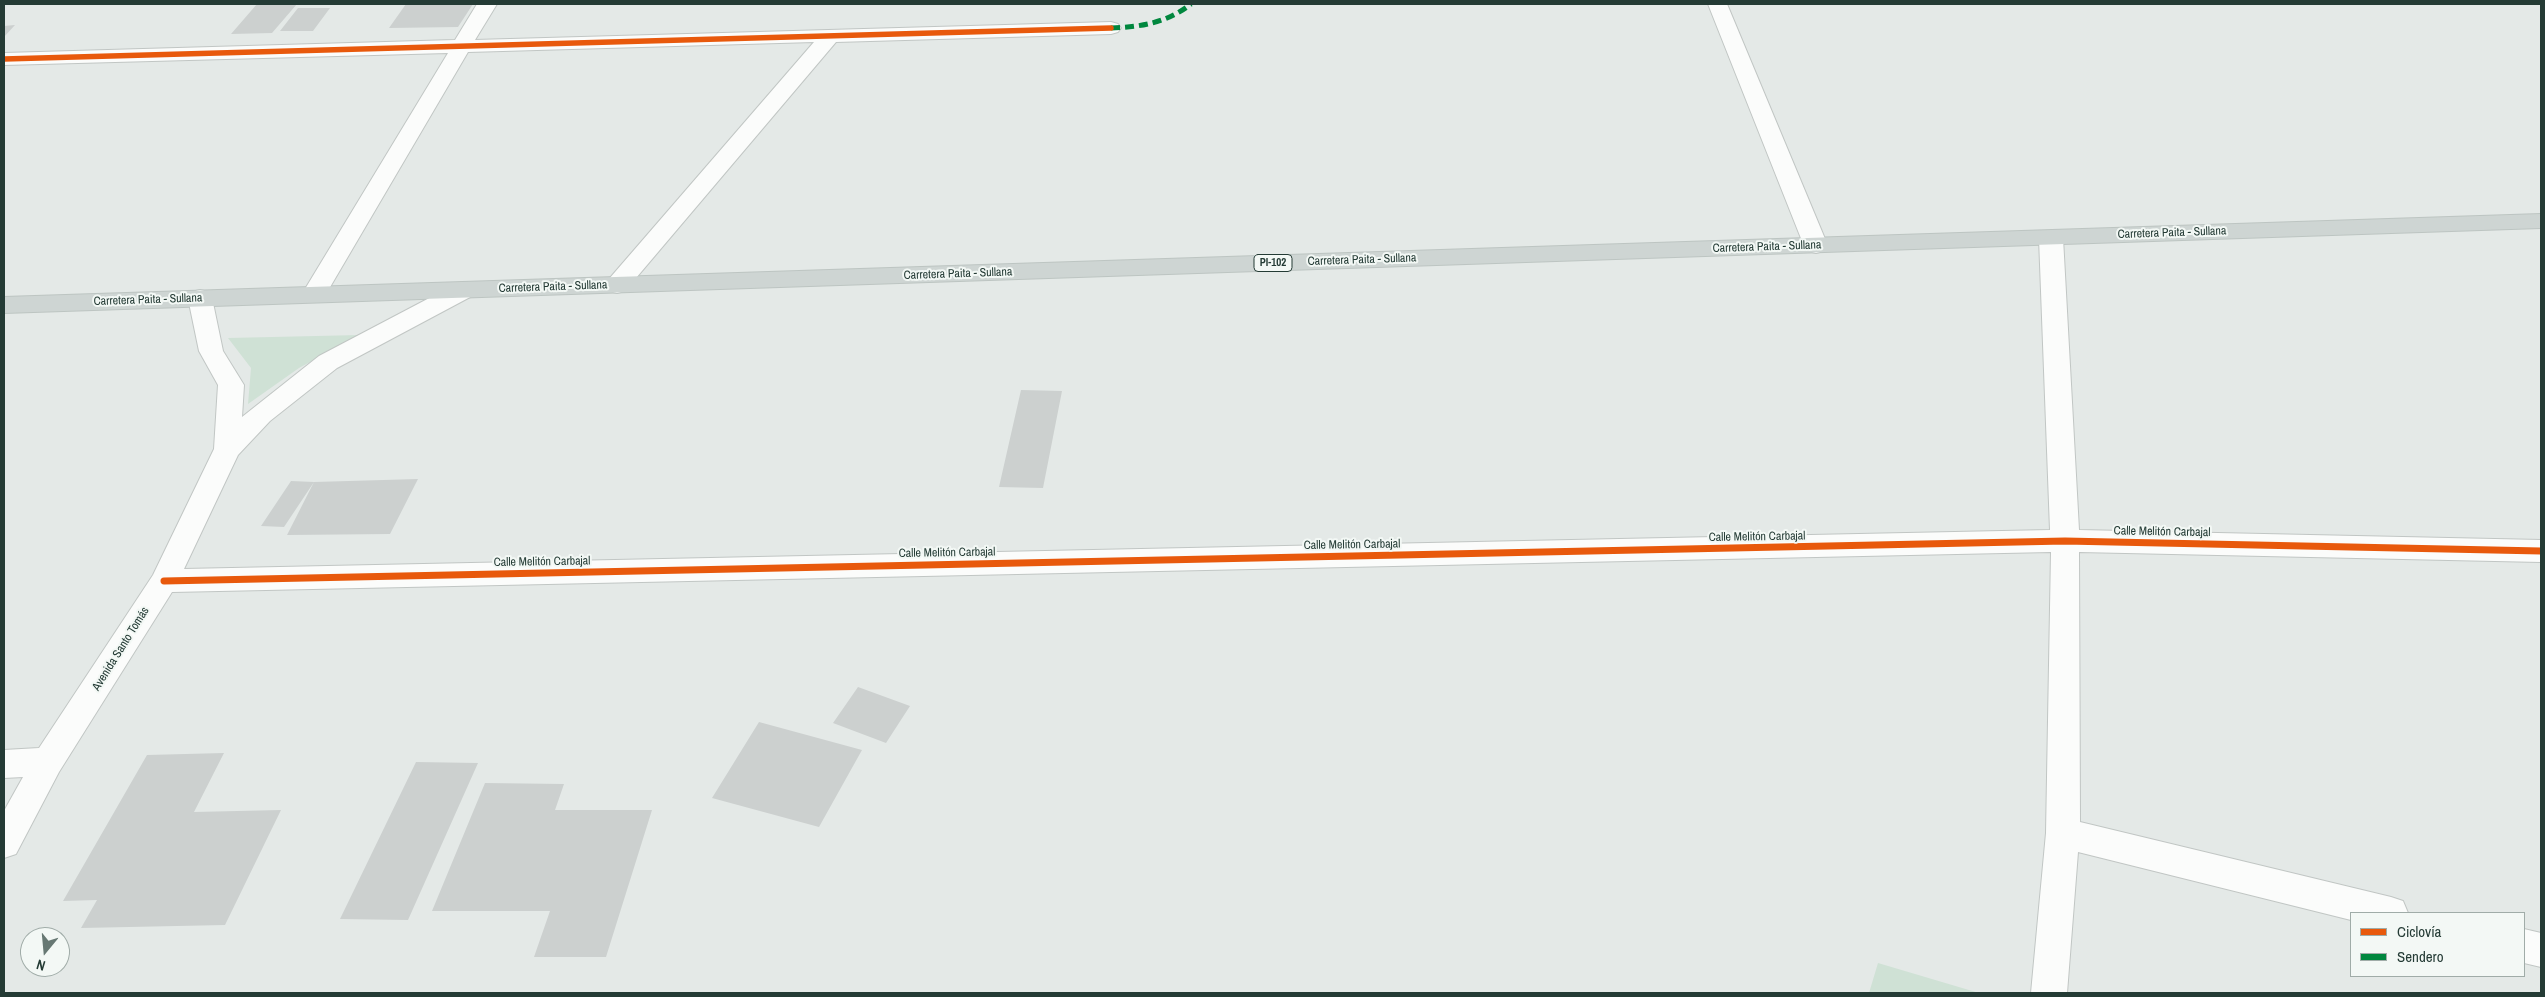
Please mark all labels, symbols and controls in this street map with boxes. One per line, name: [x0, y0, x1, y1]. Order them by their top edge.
street label: Carretera Paita - Sullana: [2117, 224, 2227, 242]
street label: Carretera Paita - Sullana: [1712, 238, 1822, 256]
street label: Carretera Paita - Sullana: [1307, 251, 1417, 269]
road number: PI-102: [1254, 254, 1292, 272]
street label: Carretera Paita - Sullana: [903, 265, 1013, 283]
street label: Carretera Paita - Sullana: [498, 278, 608, 296]
street label: Carretera Paita - Sullana: [93, 291, 203, 309]
street label: Calle Melitón Carbajal: [2113, 524, 2211, 540]
street label: Calle Melitón Carbajal: [1708, 529, 1806, 545]
street label: Calle Melitón Carbajal: [1303, 537, 1401, 553]
street label: Calle Melitón Carbajal: [898, 545, 996, 561]
street label: Calle Melitón Carbajal: [493, 554, 591, 570]
street label: Avenida Santo Tomás: [89, 604, 153, 694]
legend: [2350, 912, 2525, 977]
text: Ciclovía: [2397, 921, 2441, 942]
north arrow: [20, 927, 70, 977]
text: Sendero: [2397, 946, 2444, 967]
text: N: [34, 956, 48, 975]

